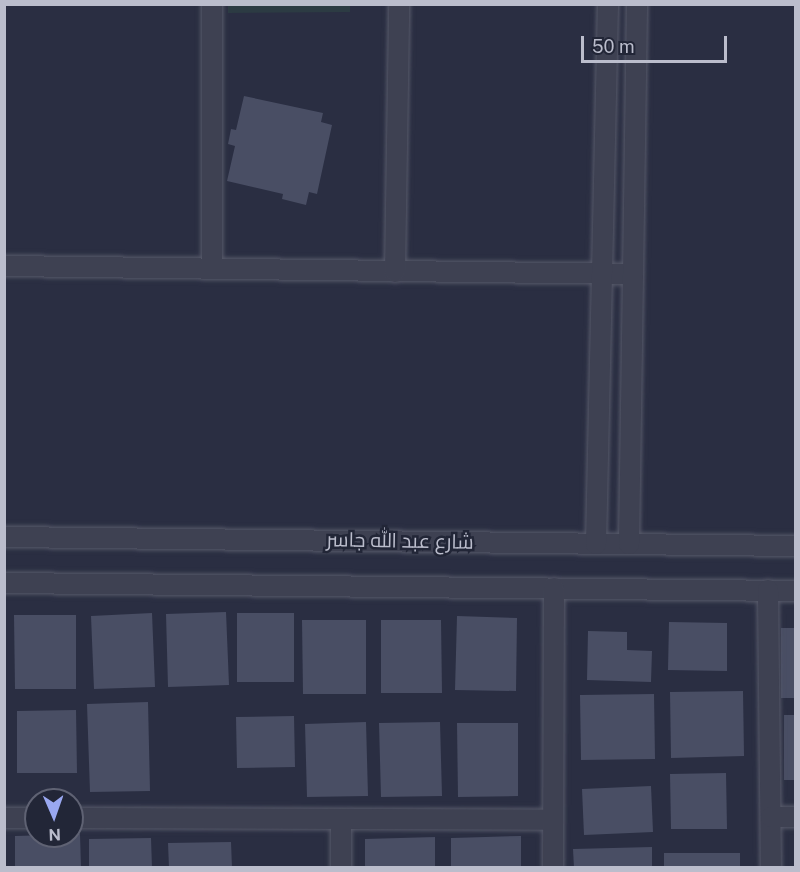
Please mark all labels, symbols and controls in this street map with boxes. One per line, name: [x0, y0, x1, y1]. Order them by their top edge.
scale bar: [584, 24, 730, 62]
text: 50 m: [592, 36, 635, 57]
street label: شارع عبد الله جاسر: [326, 528, 474, 554]
north arrow: [24, 788, 84, 848]
text: N: [48, 825, 61, 844]

